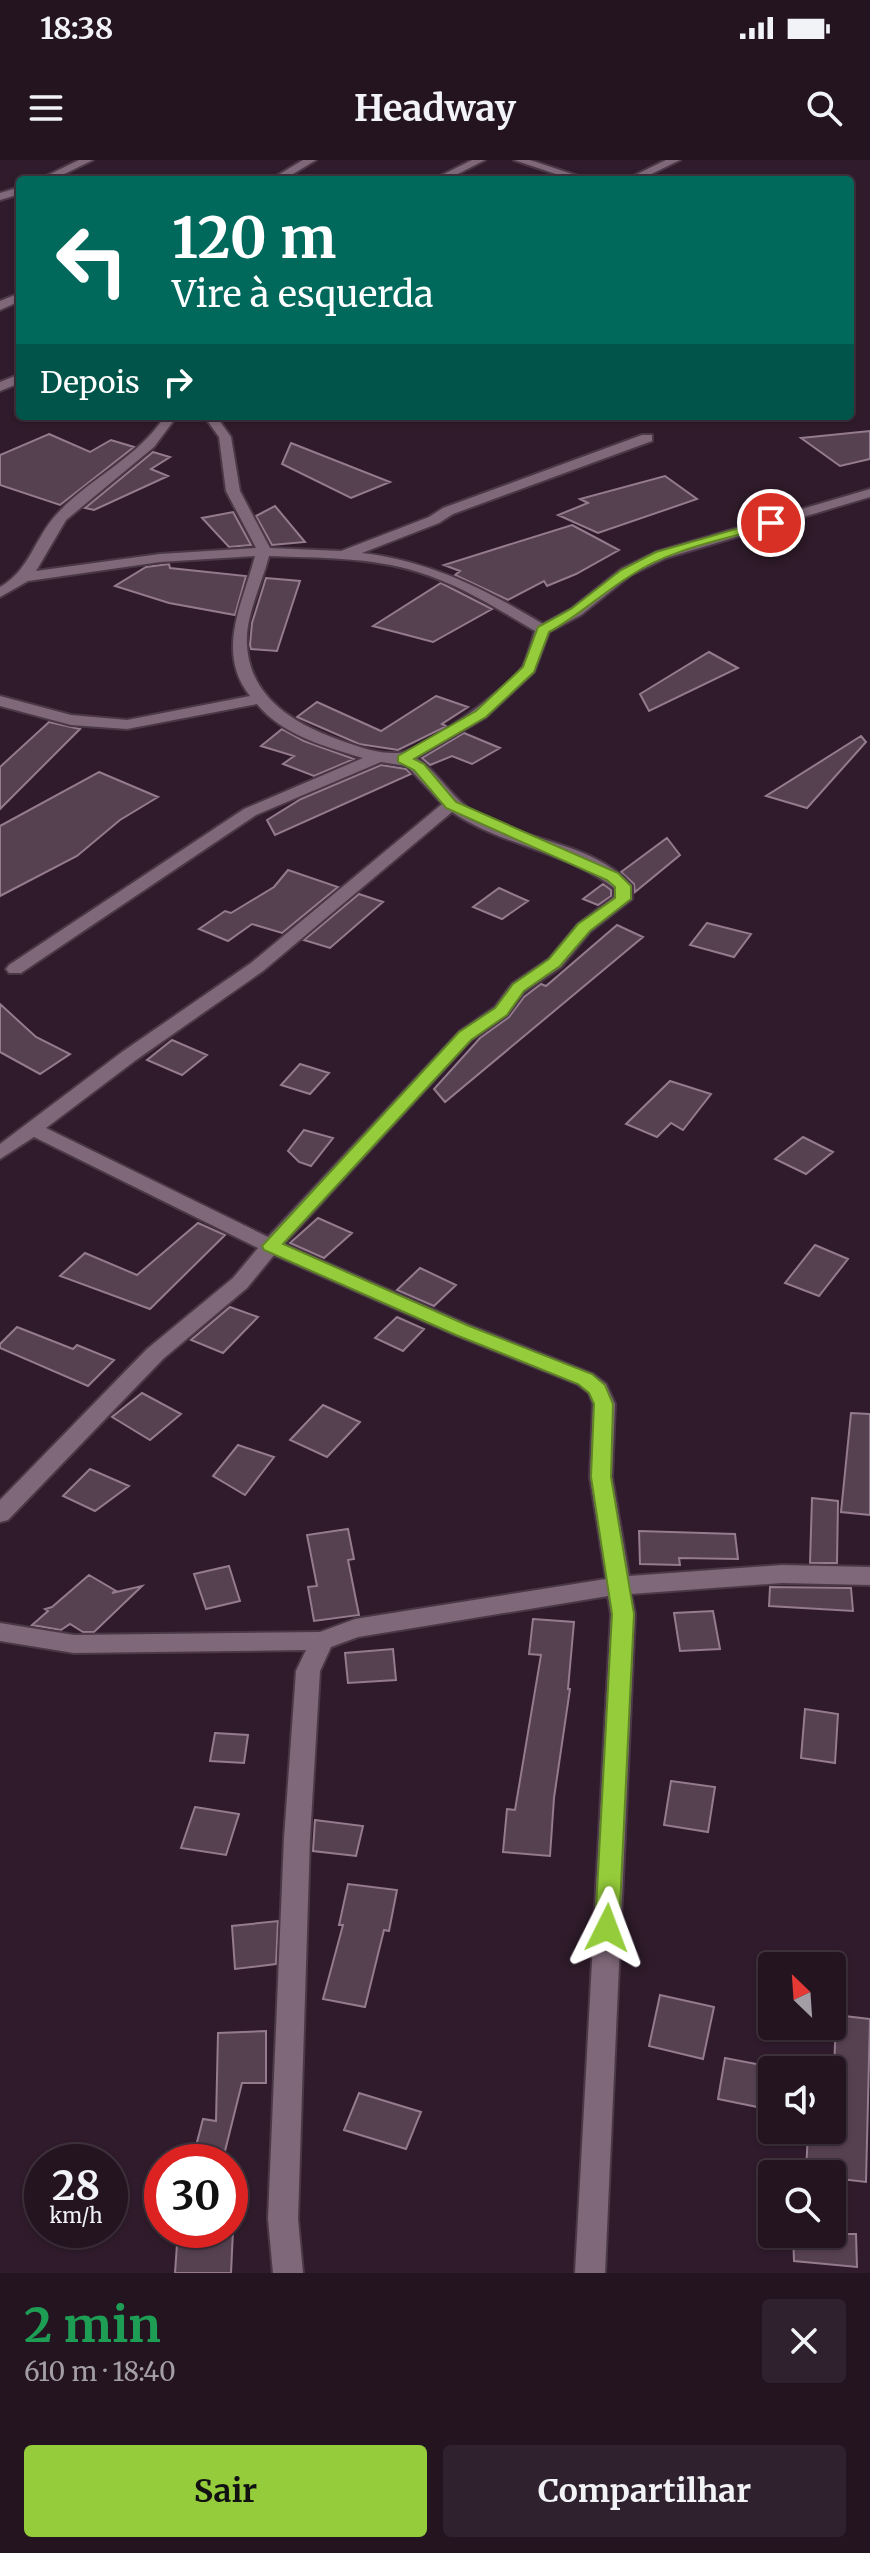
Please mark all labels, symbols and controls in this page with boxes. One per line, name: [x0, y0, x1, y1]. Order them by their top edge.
text: 18:38: [40, 9, 113, 47]
icon: menu: [24, 86, 68, 130]
text: Headway: [354, 86, 516, 131]
icon: search: [802, 86, 846, 130]
text: 120 m: [172, 203, 336, 273]
icon: left: [40, 208, 144, 312]
text: Vire à esquerda: [172, 272, 434, 317]
icon: right: [156, 360, 200, 404]
text: Depois: [40, 363, 140, 401]
pin: [737, 489, 805, 557]
icon: arrive: [749, 501, 793, 545]
position arrow: [565, 1886, 649, 1970]
north arrow: [758, 1952, 846, 2040]
map controls: [758, 1952, 846, 2248]
button: sound: [758, 2056, 846, 2144]
speed limit sign: 30: [144, 2144, 248, 2248]
button: search: [758, 2160, 846, 2248]
text: 28: [52, 2161, 100, 2211]
text: km/h: [50, 2203, 102, 2228]
text: 2 min: [24, 2295, 161, 2355]
button: close: [762, 2299, 846, 2383]
text: 610 m · 18:40: [24, 2355, 176, 2388]
button: Sair: [24, 2445, 427, 2537]
button: Compartilhar: [443, 2445, 846, 2537]

